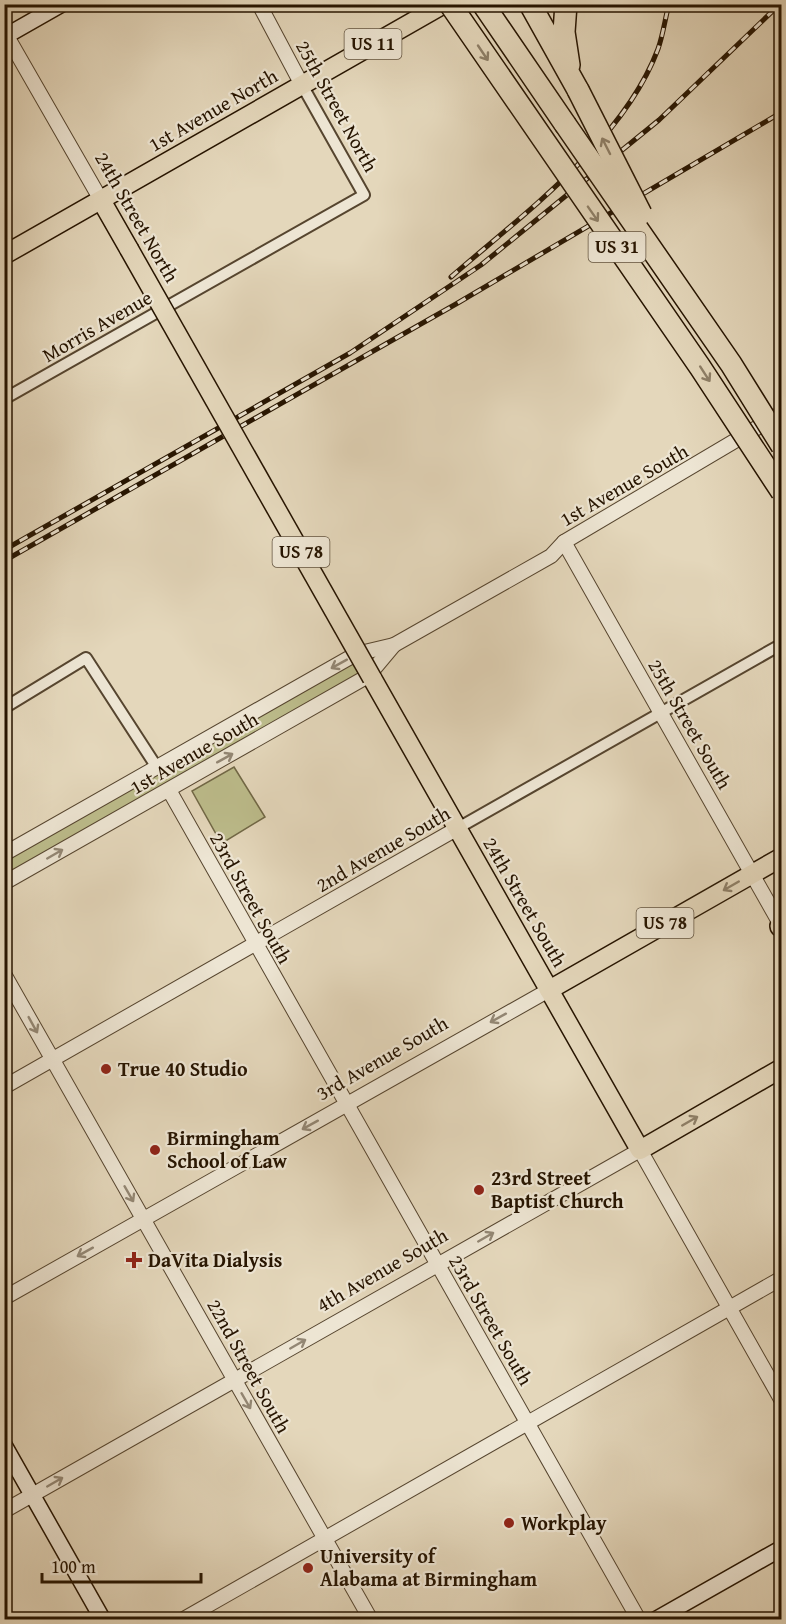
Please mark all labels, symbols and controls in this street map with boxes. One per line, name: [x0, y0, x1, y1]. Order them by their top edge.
road number: US 11: [344, 29, 401, 59]
street label: 25th Street North: [289, 35, 386, 177]
one-way arrow: [477, 44, 489, 61]
street label: 1st Avenue North: [143, 61, 283, 158]
one-way arrow: [600, 138, 611, 156]
street label: 24th Street North: [88, 146, 187, 288]
one-way arrow: [587, 205, 599, 221]
road number: US 31: [588, 232, 646, 262]
street label: Morris Avenue: [36, 282, 157, 369]
one-way arrow: [699, 365, 711, 382]
street label: 1st Avenue South: [554, 436, 693, 533]
road number: US 78: [272, 537, 330, 567]
street label: 25th Street South: [641, 653, 740, 794]
one-way arrow: [330, 659, 348, 670]
street label: 1st Avenue South: [124, 704, 263, 801]
one-way arrow: [216, 752, 233, 764]
street label: 2nd Avenue South: [310, 798, 455, 899]
street label: 23rd Street South: [203, 827, 300, 969]
street label: 24th Street South: [476, 831, 575, 972]
one-way arrow: [46, 848, 63, 860]
one-way arrow: [723, 880, 740, 892]
road number: US 78: [636, 908, 694, 938]
street label: 3rd Avenue South: [311, 1008, 453, 1107]
one-way arrow: [490, 1013, 507, 1025]
one-way arrow: [27, 1016, 39, 1033]
place label: True 40 Studio: [118, 1054, 248, 1083]
marker: True 40 Studio: [99, 1062, 113, 1076]
one-way arrow: [681, 1114, 698, 1126]
one-way arrow: [302, 1119, 319, 1131]
place label: Birmingham School of Law: [167, 1123, 288, 1175]
marker: Birmingham School of Law: [148, 1143, 162, 1157]
place label: 23rd Street Baptist Church: [491, 1163, 624, 1215]
marker: 23rd Street Baptist Church: [472, 1183, 486, 1197]
one-way arrow: [123, 1185, 135, 1202]
street label: 4th Avenue South: [311, 1220, 453, 1319]
one-way arrow: [477, 1231, 494, 1243]
place label: DaVita Dialysis: [148, 1245, 282, 1274]
one-way arrow: [77, 1247, 95, 1258]
street label: 23rd Street South: [442, 1249, 541, 1390]
marker: DaVita Dialysis: [125, 1251, 143, 1269]
street label: 22nd Street South: [200, 1293, 298, 1438]
one-way arrow: [289, 1338, 306, 1350]
one-way arrow: [241, 1391, 252, 1409]
one-way arrow: [46, 1476, 63, 1488]
place label: Workplay: [521, 1508, 607, 1537]
marker: Workplay: [502, 1516, 516, 1530]
place label: University of Alabama at Birmingham: [320, 1541, 537, 1593]
scale bar: [42, 1546, 201, 1584]
text: 100 m: [51, 1553, 96, 1580]
marker: University of Alabama at Birmingham: [301, 1561, 315, 1575]

